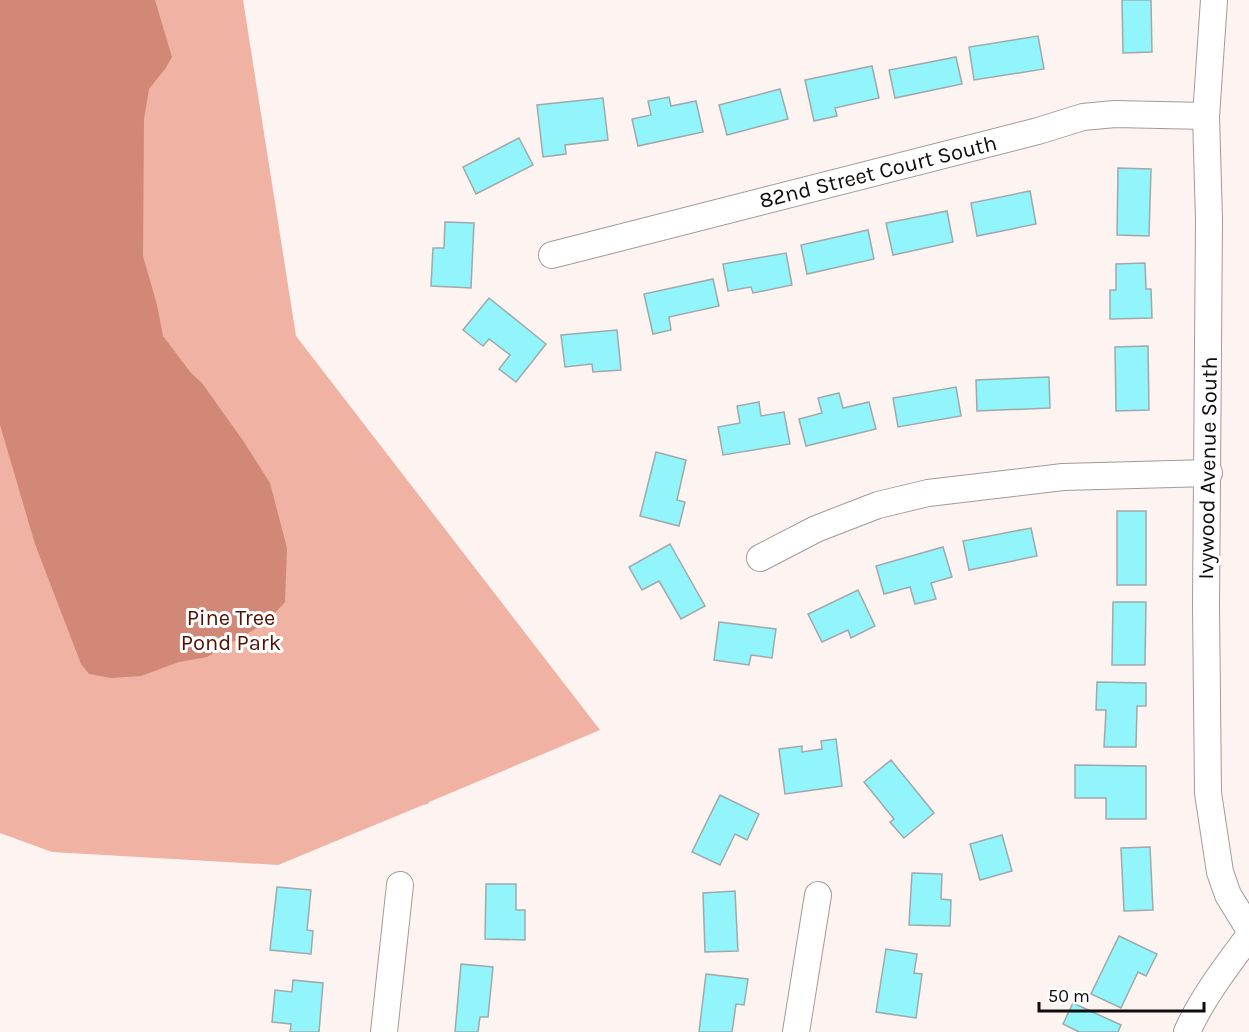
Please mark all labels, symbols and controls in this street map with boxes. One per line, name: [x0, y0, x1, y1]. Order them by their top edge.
street label: 82nd Street Court South: [757, 130, 999, 214]
street label: Ivywood Avenue South: [1193, 356, 1223, 580]
park label: Pine Tree Pond Park: [181, 605, 281, 656]
scale bar: [1039, 975, 1204, 1013]
text: 50 m: [1048, 985, 1090, 1007]

